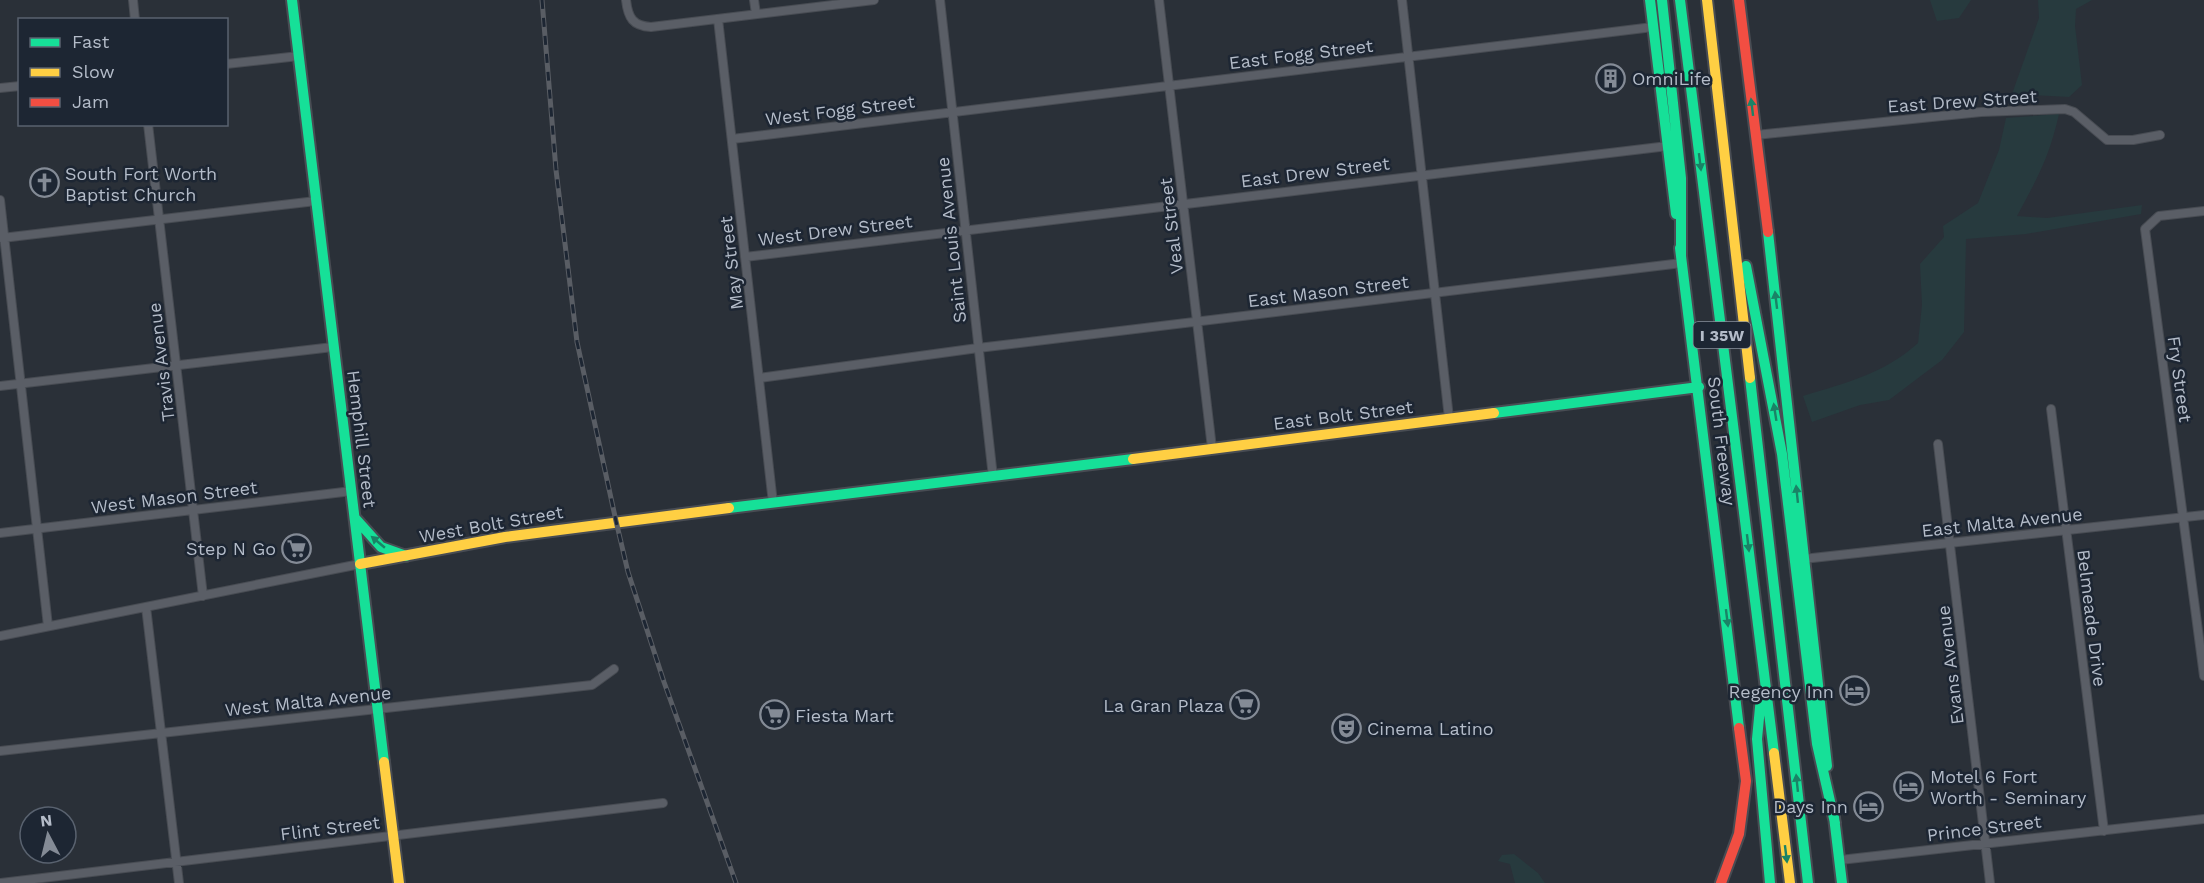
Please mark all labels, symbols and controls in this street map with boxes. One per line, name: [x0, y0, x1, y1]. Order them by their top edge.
legend: [18, 18, 228, 126]
text: Fast: [72, 31, 110, 52]
street label: East Fogg Street: [1228, 35, 1375, 73]
text: Slow: [72, 61, 115, 82]
building icon: OmniLife: [1595, 62, 1627, 94]
place label: OmniLife: [1632, 68, 1711, 89]
street label: East Drew Street: [1886, 85, 2038, 117]
street label: West Fogg Street: [764, 90, 916, 130]
text: Jam: [72, 91, 109, 112]
one-way arrow: [1747, 97, 1757, 116]
street label: East Drew Street: [1239, 152, 1391, 192]
one-way arrow: [1695, 153, 1705, 172]
street label: Saint Louis Avenue: [932, 156, 970, 324]
place label: South Fort Worth Baptist Church: [65, 163, 217, 205]
church icon: South Fort Worth Baptist Church: [28, 167, 60, 199]
street label: Veal Street: [1155, 176, 1187, 275]
street label: West Drew Street: [757, 210, 914, 250]
street label: May Street: [715, 215, 747, 311]
street label: East Mason Street: [1246, 271, 1410, 311]
one-way arrow: [1771, 291, 1781, 310]
street label: Travis Avenue: [143, 302, 179, 422]
road number: I 35W: [1694, 322, 1750, 348]
street label: Fry Street: [2164, 335, 2196, 424]
street label: Hemphill Street: [343, 369, 381, 509]
street label: South Freeway: [1704, 375, 1740, 507]
street label: East Bolt Street: [1272, 396, 1414, 434]
one-way arrow: [1771, 403, 1780, 422]
street label: West Mason Street: [90, 476, 259, 518]
one-way arrow: [1792, 484, 1802, 503]
street label: West Bolt Street: [417, 501, 565, 547]
street label: East Malta Avenue: [1920, 503, 2084, 541]
supermarket icon: Step N Go: [281, 532, 313, 564]
one-way arrow: [1743, 534, 1752, 553]
one-way arrow: [370, 535, 385, 548]
place label: Step N Go: [186, 538, 276, 559]
street label: Belmeade Drive: [2073, 548, 2111, 688]
street label: Evans Avenue: [1932, 604, 1968, 726]
one-way arrow: [1722, 608, 1731, 627]
hotel icon: Regency Inn: [1839, 675, 1871, 707]
place label: Regency Inn: [1729, 681, 1834, 702]
street label: West Malta Avenue: [224, 682, 392, 720]
supermarket icon: La Gran Plaza: [1229, 689, 1261, 721]
place label: La Gran Plaza: [1103, 695, 1224, 716]
supermarket icon: Fiesta Mart: [758, 699, 790, 731]
place label: Fiesta Mart: [795, 705, 894, 726]
theatre icon: Cinema Latino: [1330, 712, 1362, 744]
place label: Cinema Latino: [1367, 718, 1494, 739]
place label: Motel 6 Fort Worth - Seminary: [1930, 766, 2087, 808]
hotel icon: Motel 6 Fort Worth - Seminary: [1893, 770, 1925, 802]
one-way arrow: [1792, 774, 1801, 793]
hotel icon: Days Inn: [1853, 790, 1885, 822]
place label: Days Inn: [1773, 796, 1848, 817]
north arrow: [18, 805, 78, 865]
text: N: [39, 810, 53, 831]
street label: Flint Street: [279, 811, 381, 845]
street label: Prince Street: [1926, 811, 2043, 845]
one-way arrow: [1782, 845, 1791, 864]

